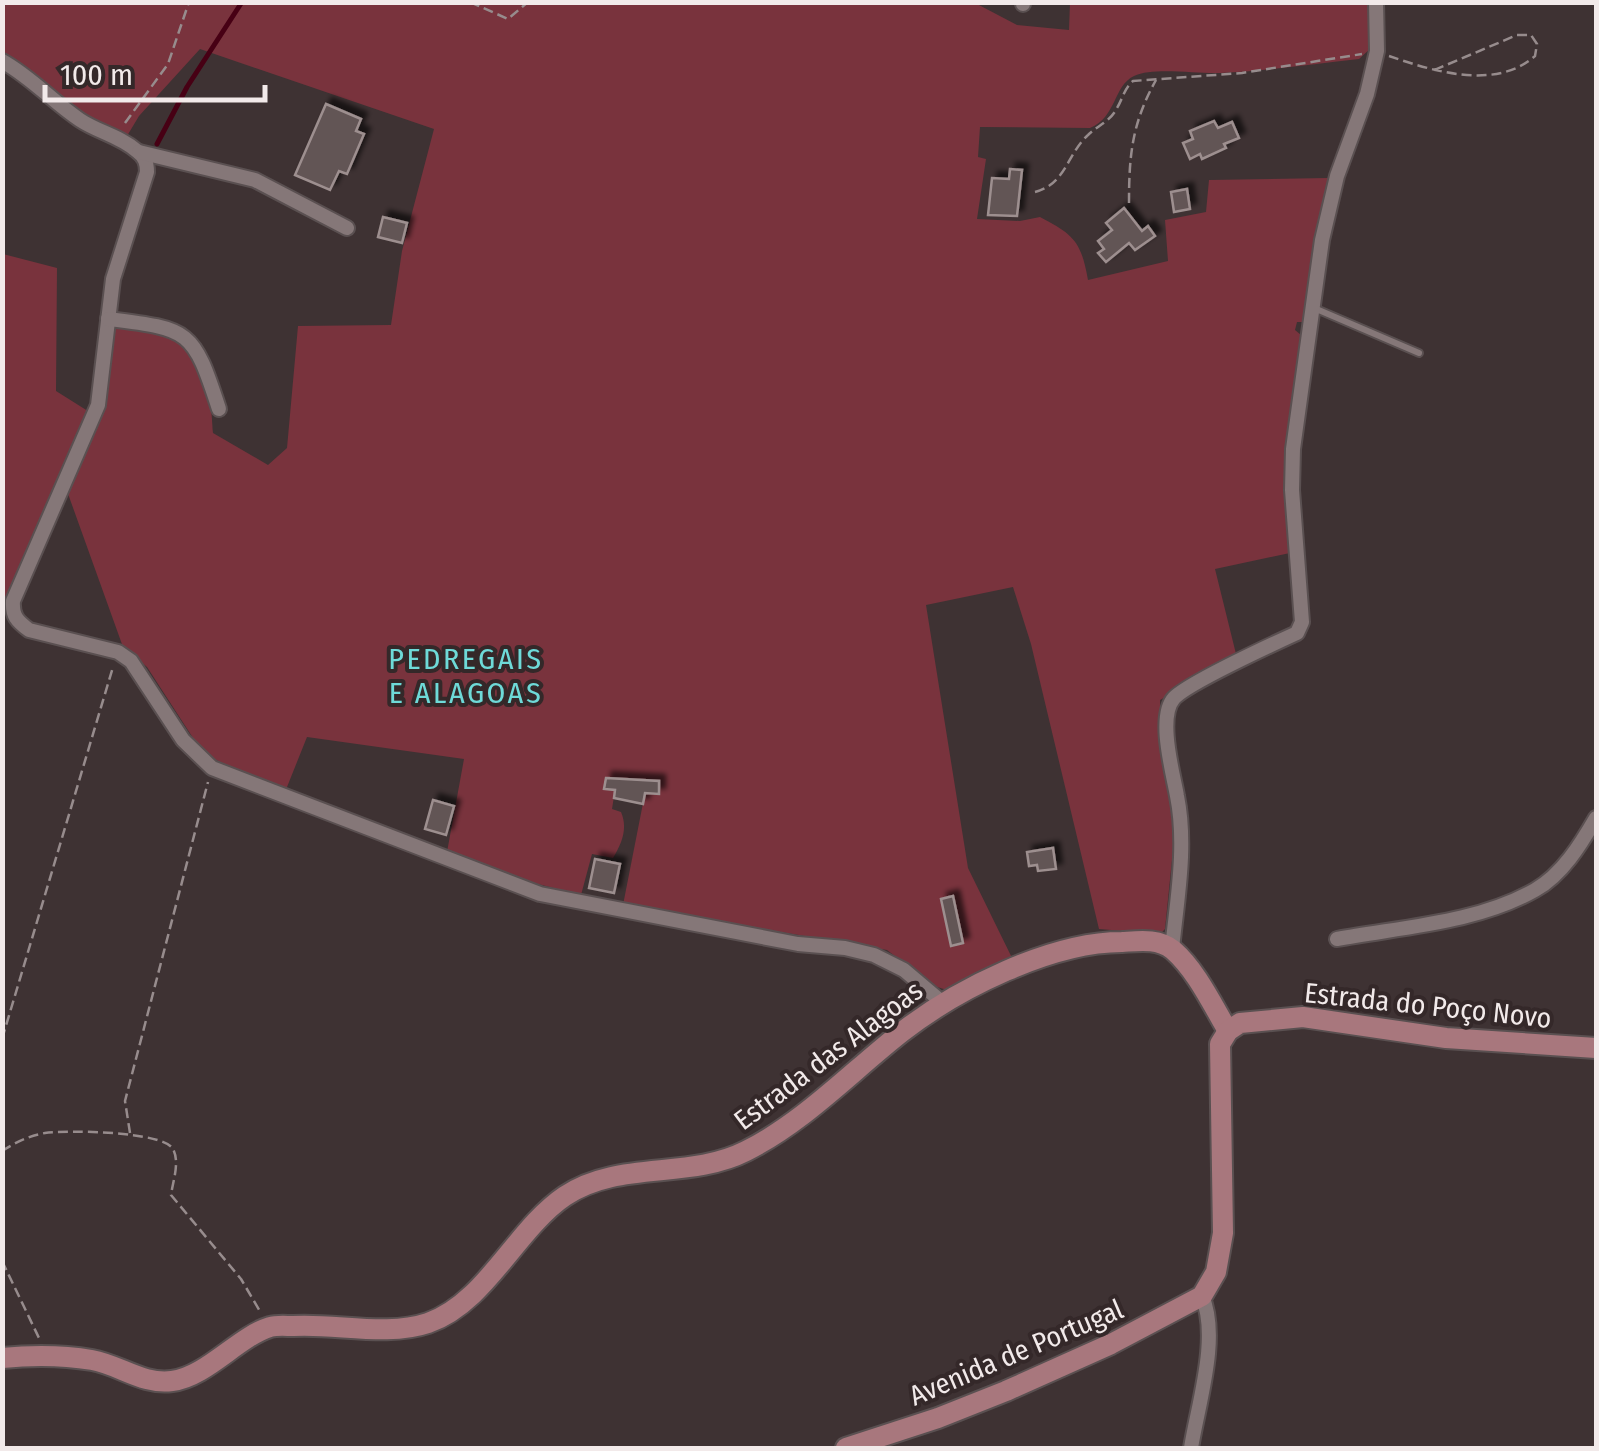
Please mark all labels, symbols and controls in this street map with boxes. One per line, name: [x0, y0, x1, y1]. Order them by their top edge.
scale bar: [45, 40, 265, 102]
text: 100 m: [60, 57, 133, 93]
district label: PEDREGAIS E ALAGOAS: [388, 641, 544, 711]
street label: Estrada das Alagoas: [728, 974, 929, 1137]
street label: Estrada do Poço Novo: [1303, 976, 1553, 1035]
street label: Avenida de Portugal: [904, 1293, 1128, 1412]

